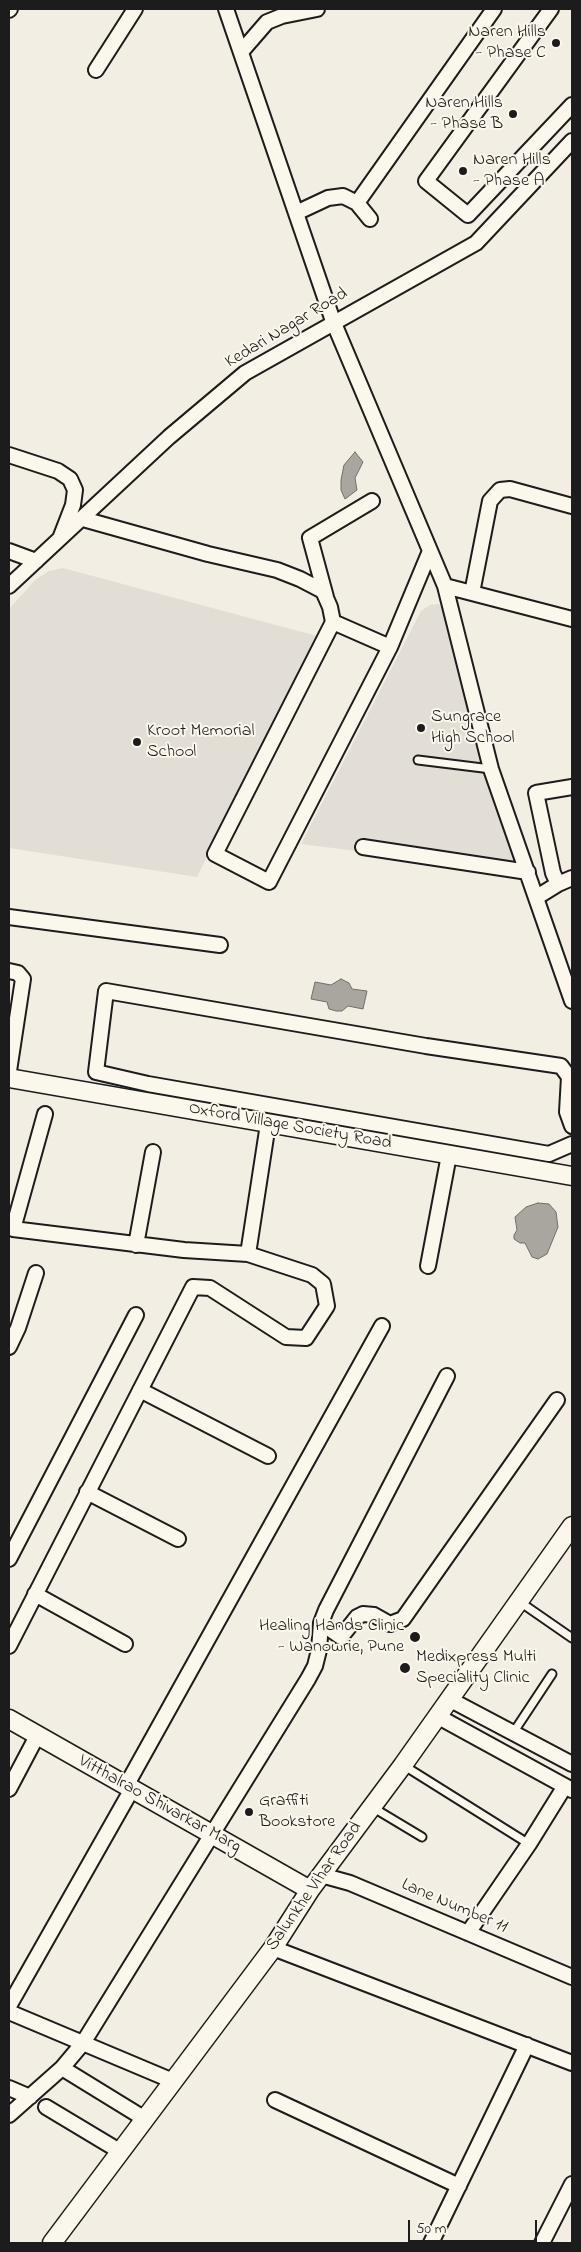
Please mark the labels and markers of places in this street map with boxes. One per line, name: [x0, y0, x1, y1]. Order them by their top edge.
place label: Naren Hills - Phase C: [468, 22, 546, 64]
marker: Naren Hills - Phase C: [550, 37, 562, 49]
place label: Naren Hills - Phase B: [425, 93, 503, 136]
marker: Naren Hills - Phase B: [507, 108, 519, 120]
place label: Naren Hills - Phase A: [473, 150, 551, 192]
marker: Naren Hills - Phase A: [457, 165, 469, 177]
place label: Sungrace High School: [431, 707, 514, 750]
place label: Kroot Memorial School: [147, 721, 254, 764]
marker: Sungrace High School: [415, 722, 427, 734]
marker: Kroot Memorial School: [131, 736, 143, 748]
place label: Healing Hands Clinic - Wanowrie, Pune: [259, 1616, 404, 1658]
marker: Healing Hands Clinic - Wanowrie, Pune: [408, 1630, 422, 1644]
place label: Medixpress Multi Speciality Clinic: [416, 1647, 536, 1690]
marker: Medixpress Multi Speciality Clinic: [398, 1661, 412, 1675]
place label: Graffiti Bookstore: [259, 1791, 335, 1834]
marker: Graffiti Bookstore: [243, 1806, 255, 1818]

